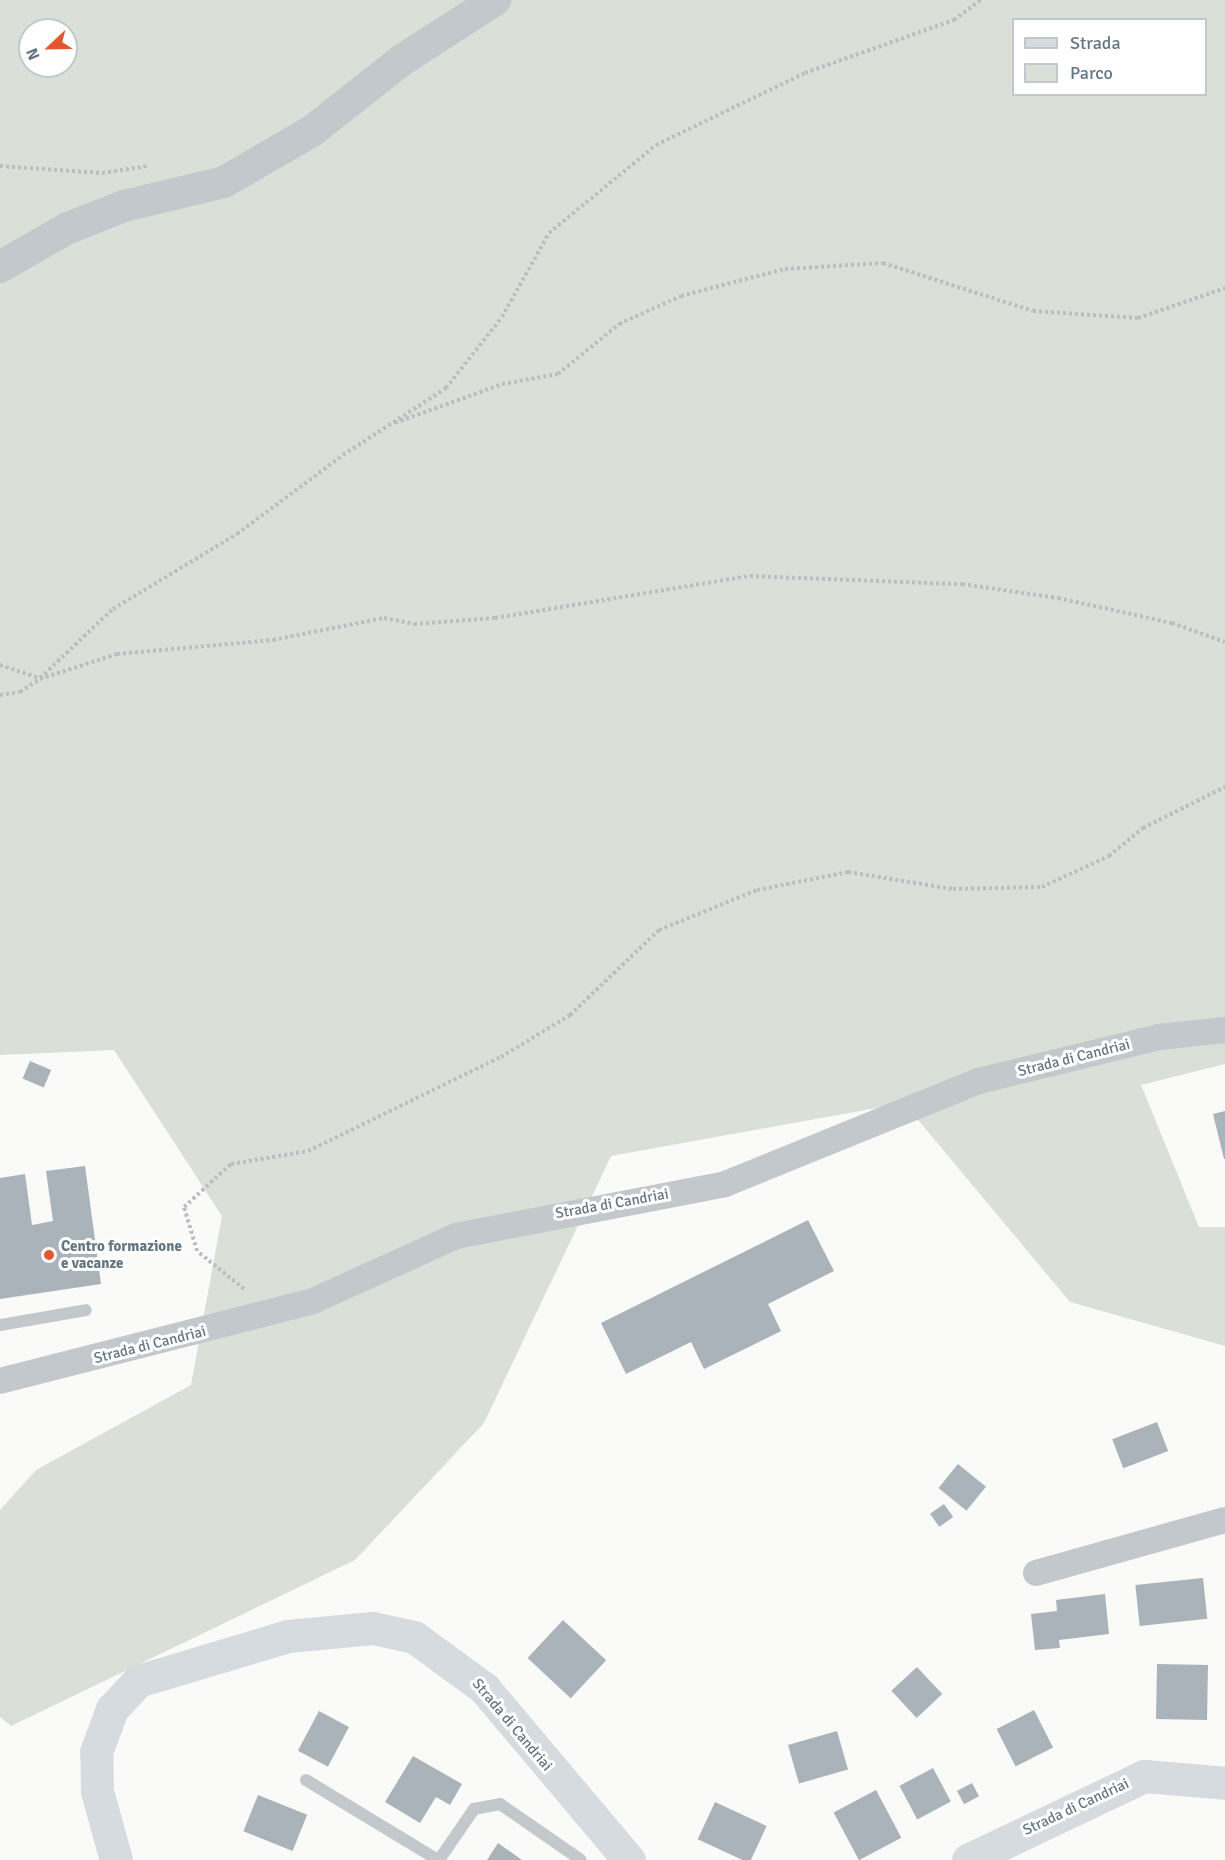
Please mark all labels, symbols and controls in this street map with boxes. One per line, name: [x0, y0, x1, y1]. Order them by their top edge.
north arrow: [18, 18, 78, 78]
legend: [1012, 18, 1207, 96]
text: Strada: [1070, 32, 1121, 54]
text: N: [22, 45, 45, 63]
text: Parco: [1070, 62, 1113, 84]
street label: Strada di Candriai: [1016, 1035, 1132, 1081]
street label: Strada di Candriai: [554, 1185, 670, 1223]
place label: Centro formazione e vacanze: [61, 1237, 182, 1272]
marker: Centro formazione e vacanze: [42, 1248, 56, 1262]
street label: Strada di Candriai: [92, 1322, 208, 1368]
street label: Strada di Candriai: [468, 1675, 556, 1775]
street label: Strada di Candriai: [1020, 1775, 1132, 1839]

